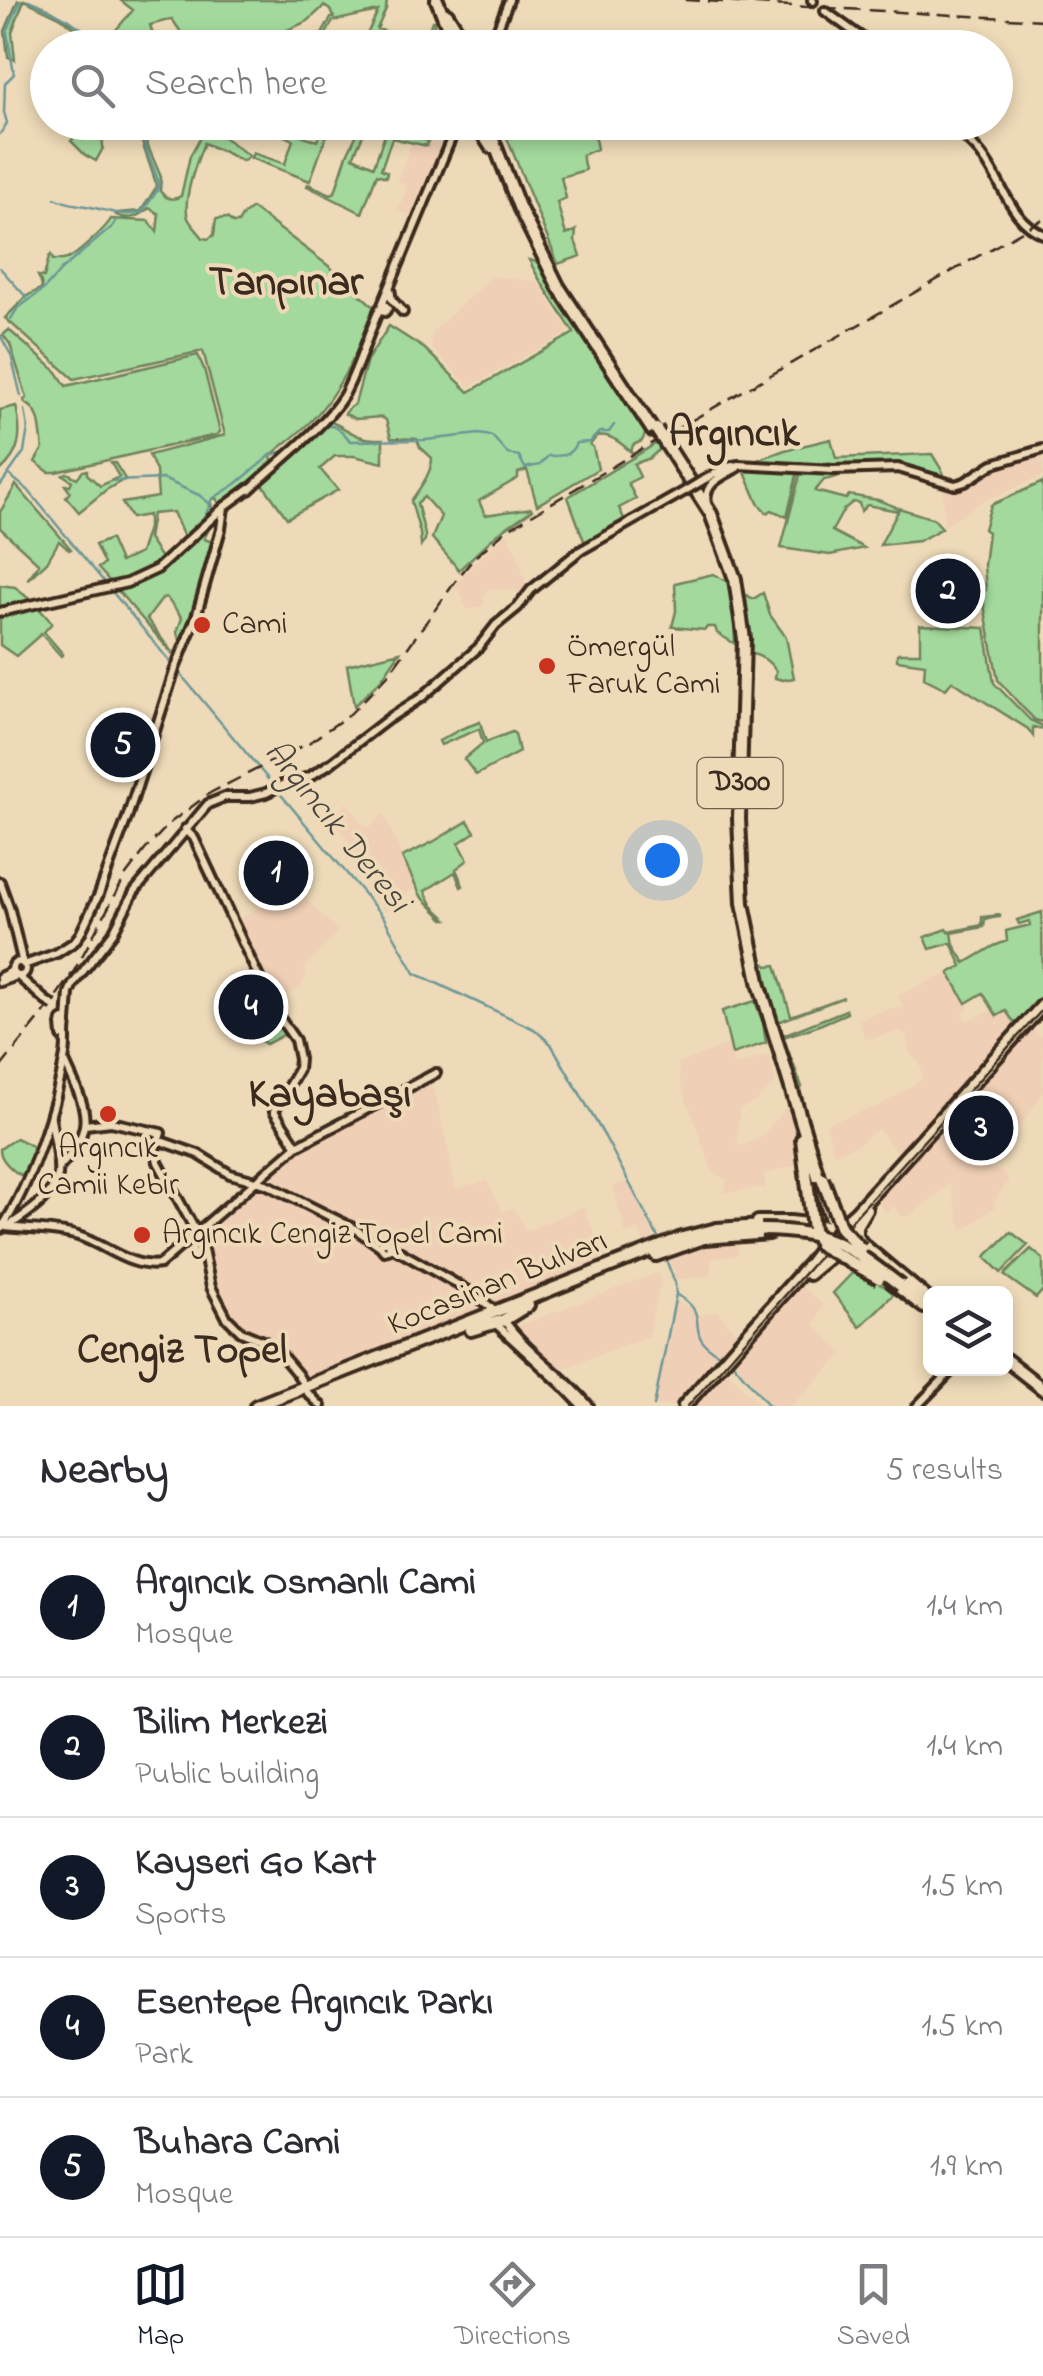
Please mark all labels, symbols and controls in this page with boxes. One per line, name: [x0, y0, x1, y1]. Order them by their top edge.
search box: [30, 30, 1013, 140]
text: Search here: [145, 57, 327, 113]
icon: search: [65, 58, 120, 113]
district label: Tanpınar: [209, 253, 364, 314]
district label: Argıncık: [669, 404, 801, 466]
pin: 2: [916, 554, 980, 628]
place label: Cami: [222, 602, 287, 649]
marker: Cami: [191, 614, 213, 636]
place label: Ömergül Faruk Cami: [566, 625, 721, 709]
marker: Ömergül Faruk Cami: [536, 655, 558, 677]
pin: 5: [90, 708, 156, 782]
water label: Argıncık Deresi: [249, 729, 424, 928]
road number: D300: [698, 758, 782, 808]
your location: [637, 835, 688, 886]
pin: 1: [244, 836, 308, 910]
pin: 4: [218, 970, 284, 1044]
district label: Kayabaşı: [249, 1065, 411, 1126]
pin: 3: [948, 1090, 1014, 1166]
marker: Argıncık Camii Kebir: [97, 1103, 119, 1125]
place label: Argıncık Camii Kebir: [37, 1126, 179, 1210]
place label: Argıncık Cengiz Topel Cami: [162, 1212, 503, 1259]
street label: Kocasinan Bulvarı: [381, 1219, 615, 1349]
marker: Argıncık Cengiz Topel Cami: [131, 1224, 153, 1246]
map controls: [923, 1286, 1013, 1376]
button: layers: [923, 1286, 1013, 1376]
district label: Cengiz Topel: [77, 1321, 287, 1383]
text: Nearby: [40, 1441, 168, 1502]
text: 5 results: [886, 1448, 1003, 1495]
text: Argıncık Osmanlı Cami: [135, 1556, 476, 1612]
text: 1: [67, 1584, 78, 1631]
text: 1.4 km: [926, 1584, 1003, 1631]
text: Mosque: [135, 1612, 233, 1659]
text: Bilim Merkezi: [135, 1696, 328, 1752]
text: 2: [65, 1724, 80, 1771]
text: 1.4 km: [926, 1724, 1003, 1771]
text: Public building: [135, 1752, 319, 1799]
text: Kayseri Go Kart: [135, 1836, 376, 1892]
text: 3: [66, 1864, 79, 1911]
text: 1.5 km: [921, 1864, 1003, 1911]
text: Sports: [135, 1892, 227, 1939]
text: Esentepe Argıncık Parkı: [135, 1976, 493, 2032]
text: 4: [66, 2004, 79, 2051]
text: 1.5 km: [921, 2004, 1003, 2051]
text: Park: [135, 2032, 193, 2079]
text: Buhara Cami: [135, 2116, 340, 2172]
text: 5: [63, 2144, 82, 2191]
text: 1.9 km: [930, 2144, 1003, 2191]
text: Mosque: [135, 2172, 233, 2219]
tab: Map: [133, 2257, 188, 2358]
tab: Directions: [454, 2257, 571, 2358]
tab: Saved: [837, 2257, 910, 2358]

